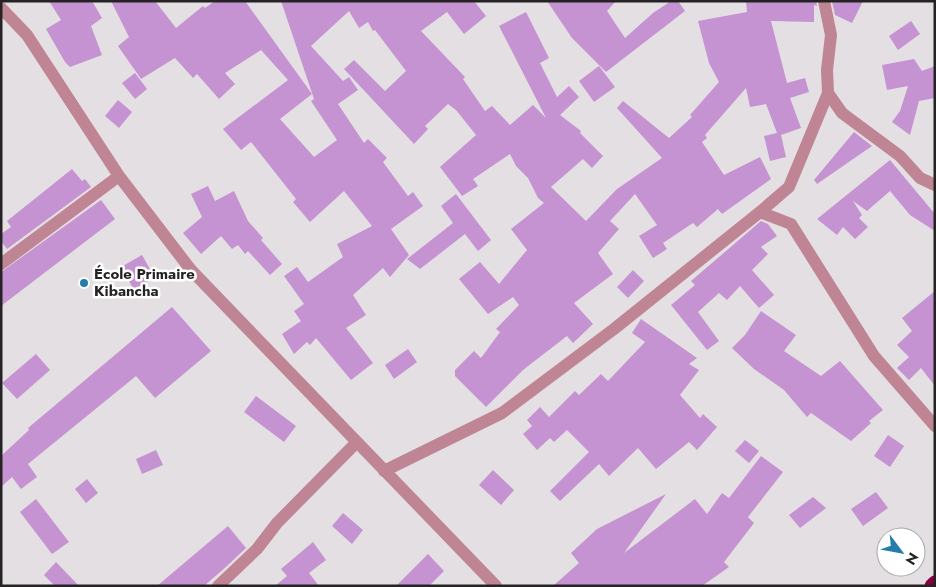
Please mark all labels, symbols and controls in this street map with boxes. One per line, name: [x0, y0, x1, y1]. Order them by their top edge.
place label: École Primaire Kibancha: [94, 263, 195, 302]
marker: École Primaire Kibancha: [78, 277, 90, 289]
north arrow: [876, 527, 926, 577]
text: N: [901, 549, 923, 569]

